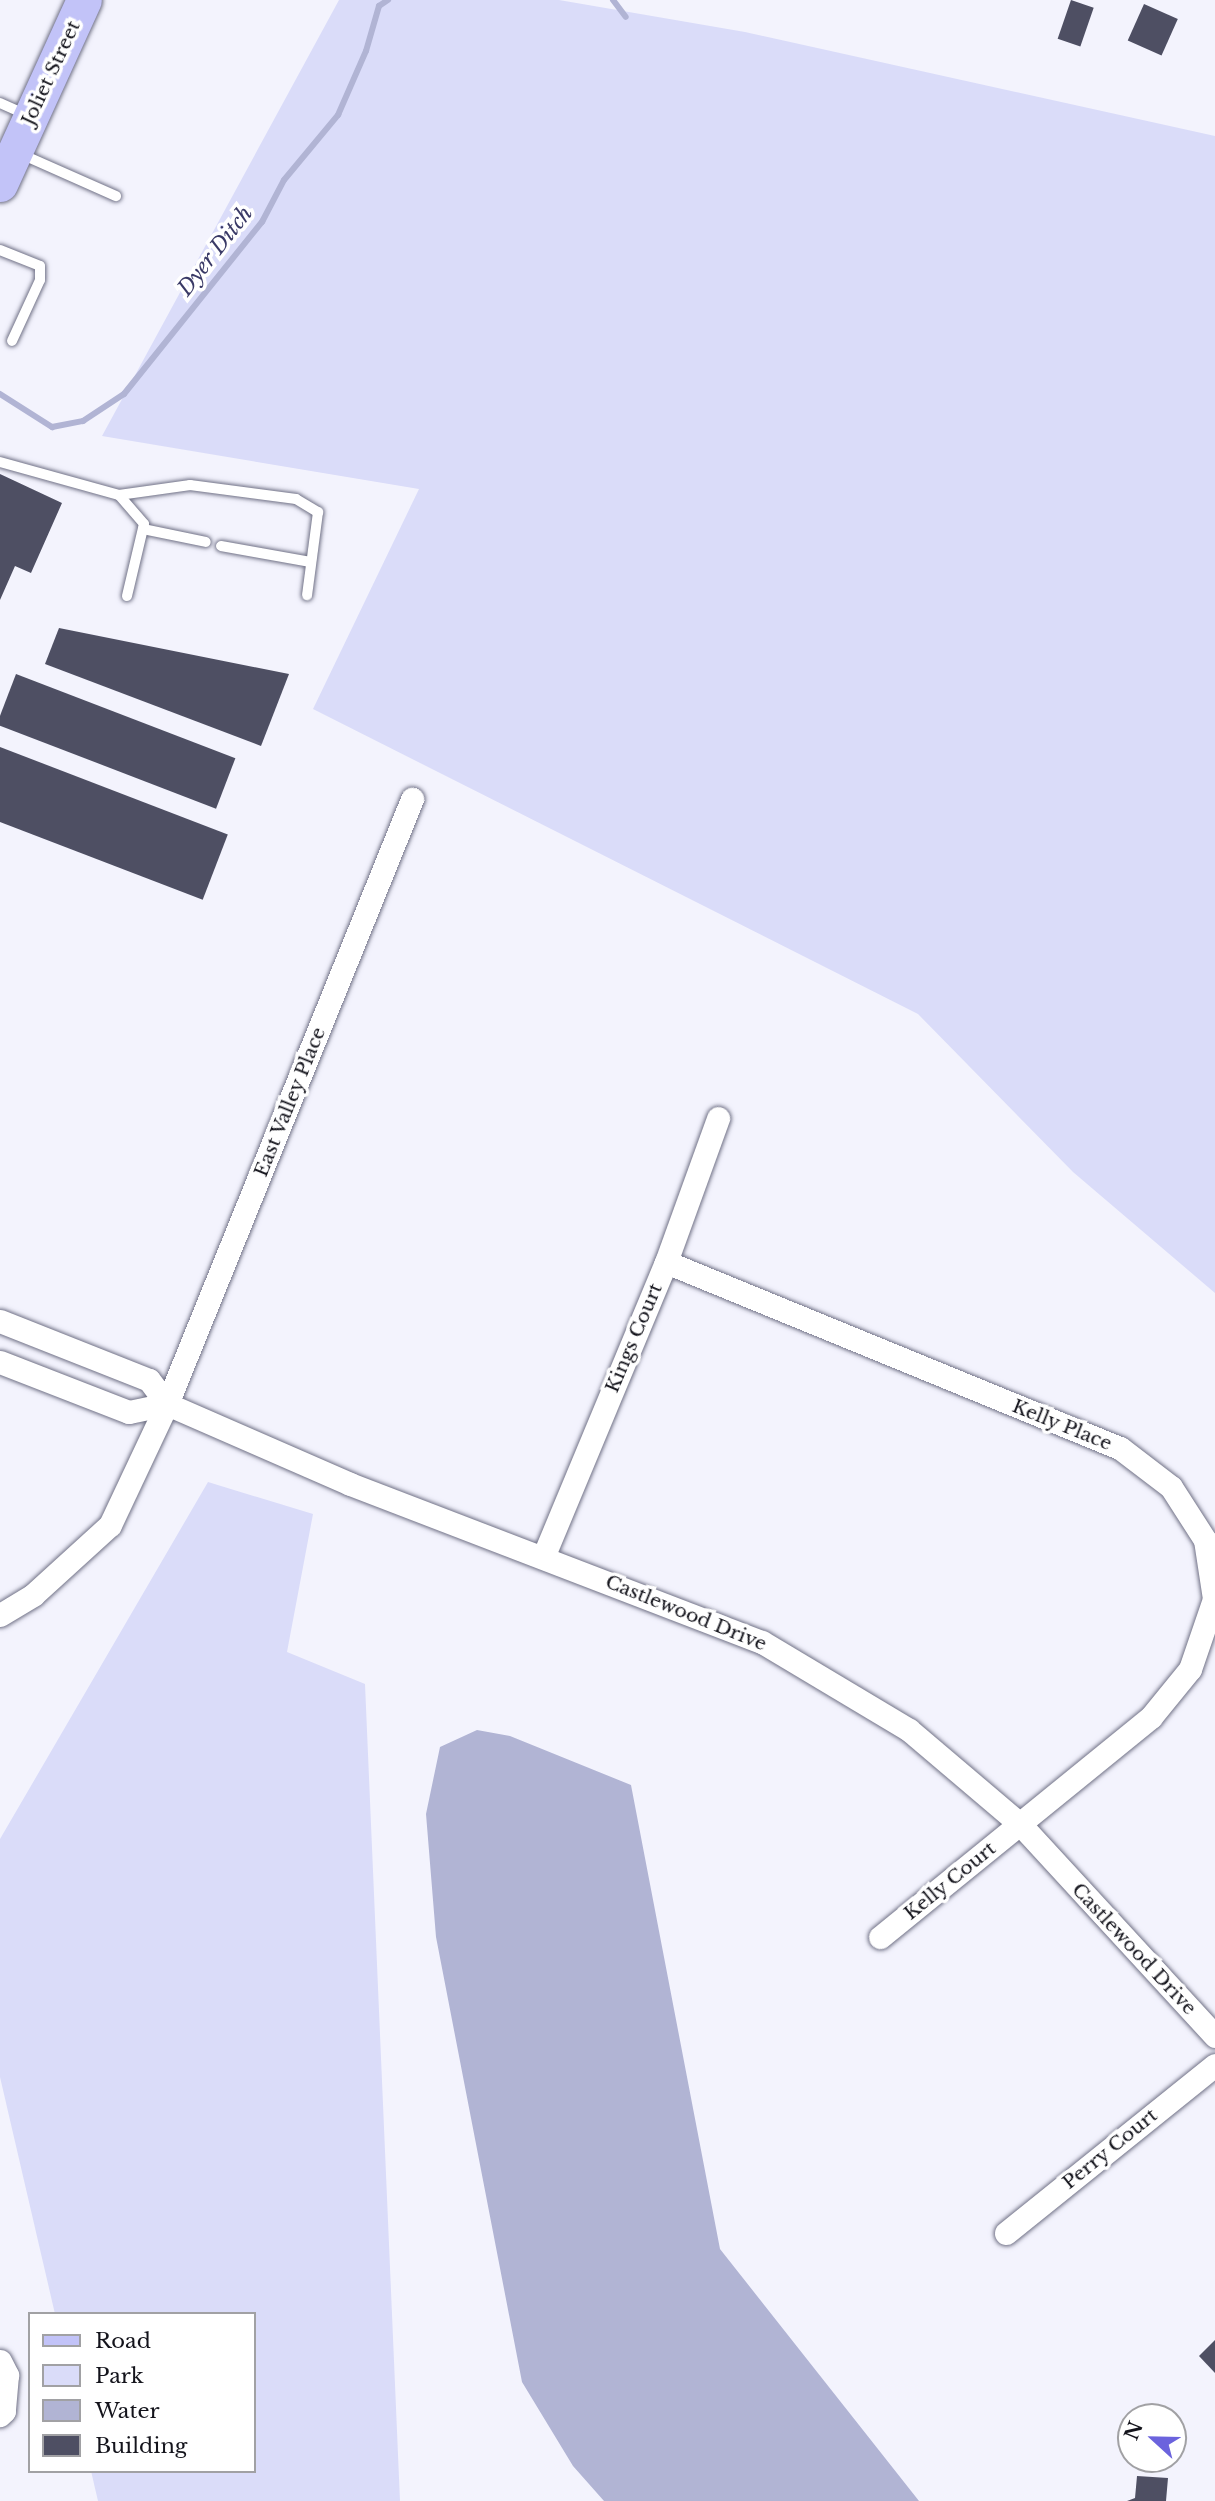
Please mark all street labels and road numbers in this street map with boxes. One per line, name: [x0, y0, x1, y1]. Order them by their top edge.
street label: Joliet Street: [17, 17, 85, 129]
street label: East Valley Place: [249, 1023, 331, 1181]
street label: Kings Court: [601, 1280, 667, 1396]
street label: Kelly Place: [1009, 1395, 1115, 1455]
street label: Castlewood Drive: [602, 1570, 770, 1656]
street label: Kelly Court: [899, 1837, 1001, 1925]
street label: Castlewood Drive: [1067, 1878, 1201, 2020]
street label: Perry Court: [1058, 2104, 1162, 2194]

